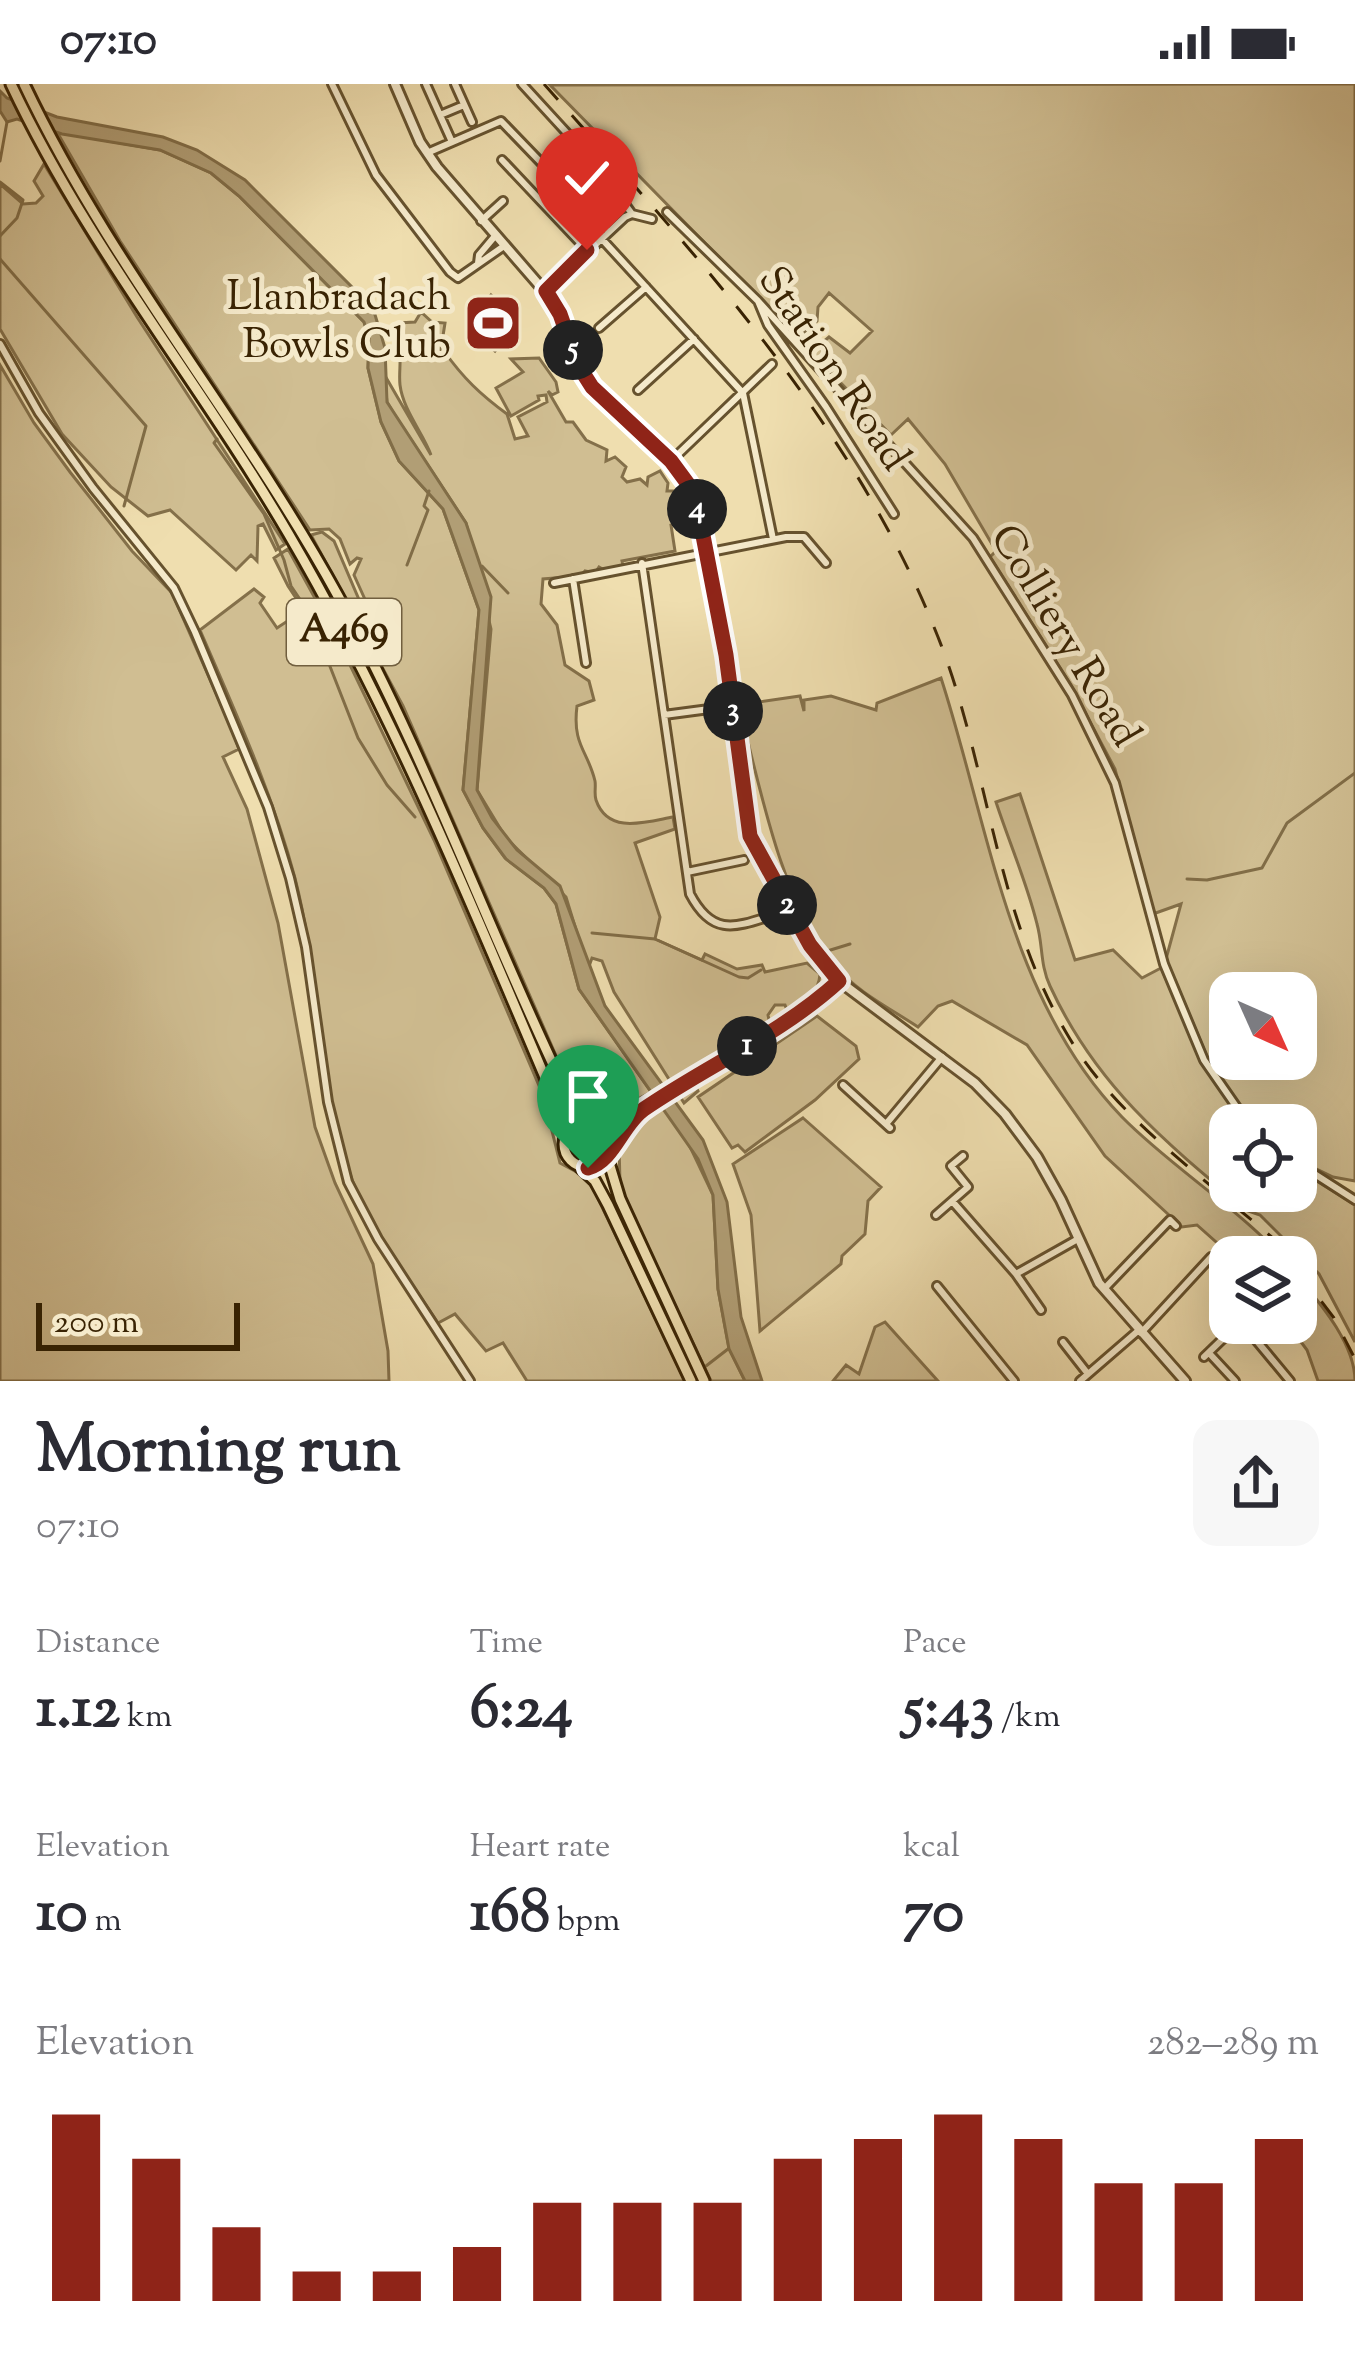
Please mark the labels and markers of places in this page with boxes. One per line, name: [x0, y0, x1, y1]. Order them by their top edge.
pin: [536, 127, 638, 250]
place label: Llanbradach Bowls Club: [227, 269, 451, 377]
sports icon: Llanbradach Bowls Club: [462, 292, 524, 354]
pin: 5: [543, 320, 603, 380]
pin: 4: [667, 479, 727, 539]
pin: 3: [703, 681, 763, 741]
pin: 2: [757, 875, 817, 935]
pin: 1: [717, 1016, 777, 1076]
pin: [537, 1045, 639, 1168]

